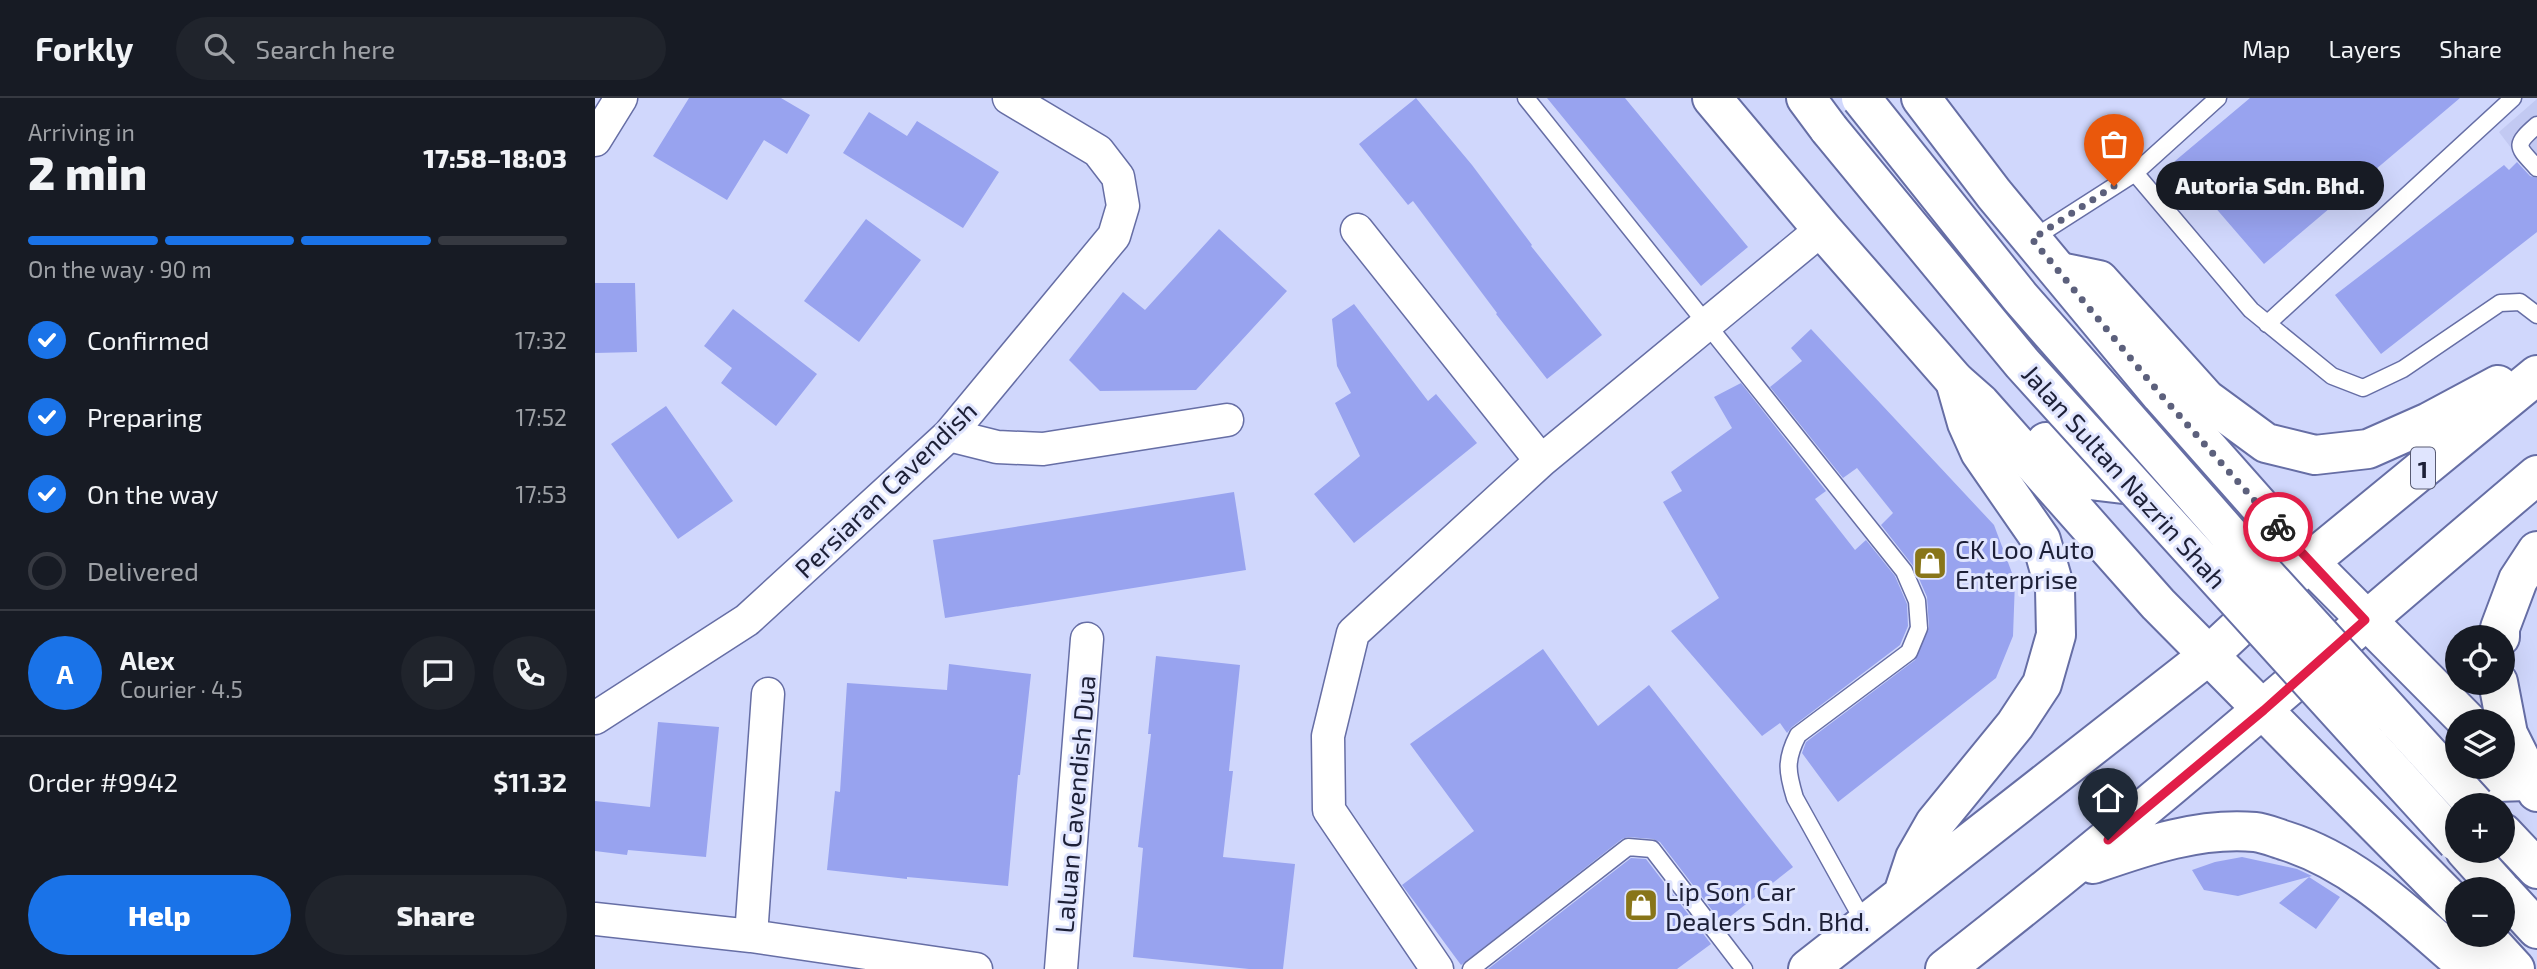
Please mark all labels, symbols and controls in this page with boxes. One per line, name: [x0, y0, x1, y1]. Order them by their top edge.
search box: [176, 17, 666, 80]
text: Forkly: [35, 28, 134, 68]
icon: search: [200, 29, 238, 67]
text: Search here: [256, 33, 395, 64]
text: Map: [2242, 34, 2290, 63]
text: Layers: [2328, 34, 2401, 63]
text: Share: [2439, 34, 2502, 63]
pin: [2084, 114, 2144, 186]
text: Arriving in: [28, 118, 135, 146]
icon: bag: [2095, 125, 2133, 163]
text: 17:58–18:03: [423, 142, 567, 173]
text: 2 min: [28, 144, 147, 199]
callout: Autoria Sdn. Bhd.: [2156, 162, 2383, 210]
text: Autoria Sdn. Bhd.: [2175, 171, 2365, 199]
text: On the way · 90 m: [28, 255, 212, 283]
icon: check: [28, 321, 66, 359]
text: Confirmed: [87, 324, 210, 355]
text: 17:32: [515, 326, 567, 354]
street label: Jalan Sultan Nazrin Shah: [2016, 358, 2234, 594]
street label: Persiaran Cavendish: [788, 394, 982, 584]
icon: check: [28, 398, 66, 436]
text: Preparing: [87, 401, 202, 432]
text: 17:52: [515, 403, 567, 431]
road number: 1: [2411, 447, 2435, 488]
icon: check: [28, 475, 66, 513]
text: On the way: [87, 478, 218, 509]
text: 17:53: [516, 480, 567, 508]
courier: [2243, 492, 2313, 562]
icon: bike: [2259, 508, 2297, 546]
place label: CK Loo Auto Enterprise: [1955, 533, 2094, 594]
shop icon: CK Loo Auto Enterprise: [1911, 544, 1949, 582]
text: Delivered: [87, 555, 199, 586]
map controls: [2445, 625, 2515, 947]
button: locate: [2445, 625, 2515, 695]
button: chat: [401, 636, 475, 710]
button: phone: [493, 636, 567, 710]
text: Alex: [120, 644, 175, 675]
text: A: [57, 658, 73, 689]
street label: Laluan Cavendish Dua: [1047, 674, 1101, 934]
text: Courier · 4.5: [120, 675, 243, 703]
button: layers: [2445, 709, 2515, 779]
text: Order #9942: [28, 766, 178, 797]
text: $11.32: [493, 766, 567, 797]
pin: [2078, 768, 2138, 840]
icon: home: [2089, 779, 2127, 817]
button: +: [2445, 793, 2515, 863]
button: Help: [28, 875, 291, 955]
button: Share: [305, 875, 567, 955]
place label: Lip Son Car Dealers Sdn. Bhd.: [1665, 875, 1870, 936]
button: −: [2445, 877, 2515, 947]
shop icon: Lip Son Car Dealers Sdn. Bhd.: [1622, 886, 1660, 924]

